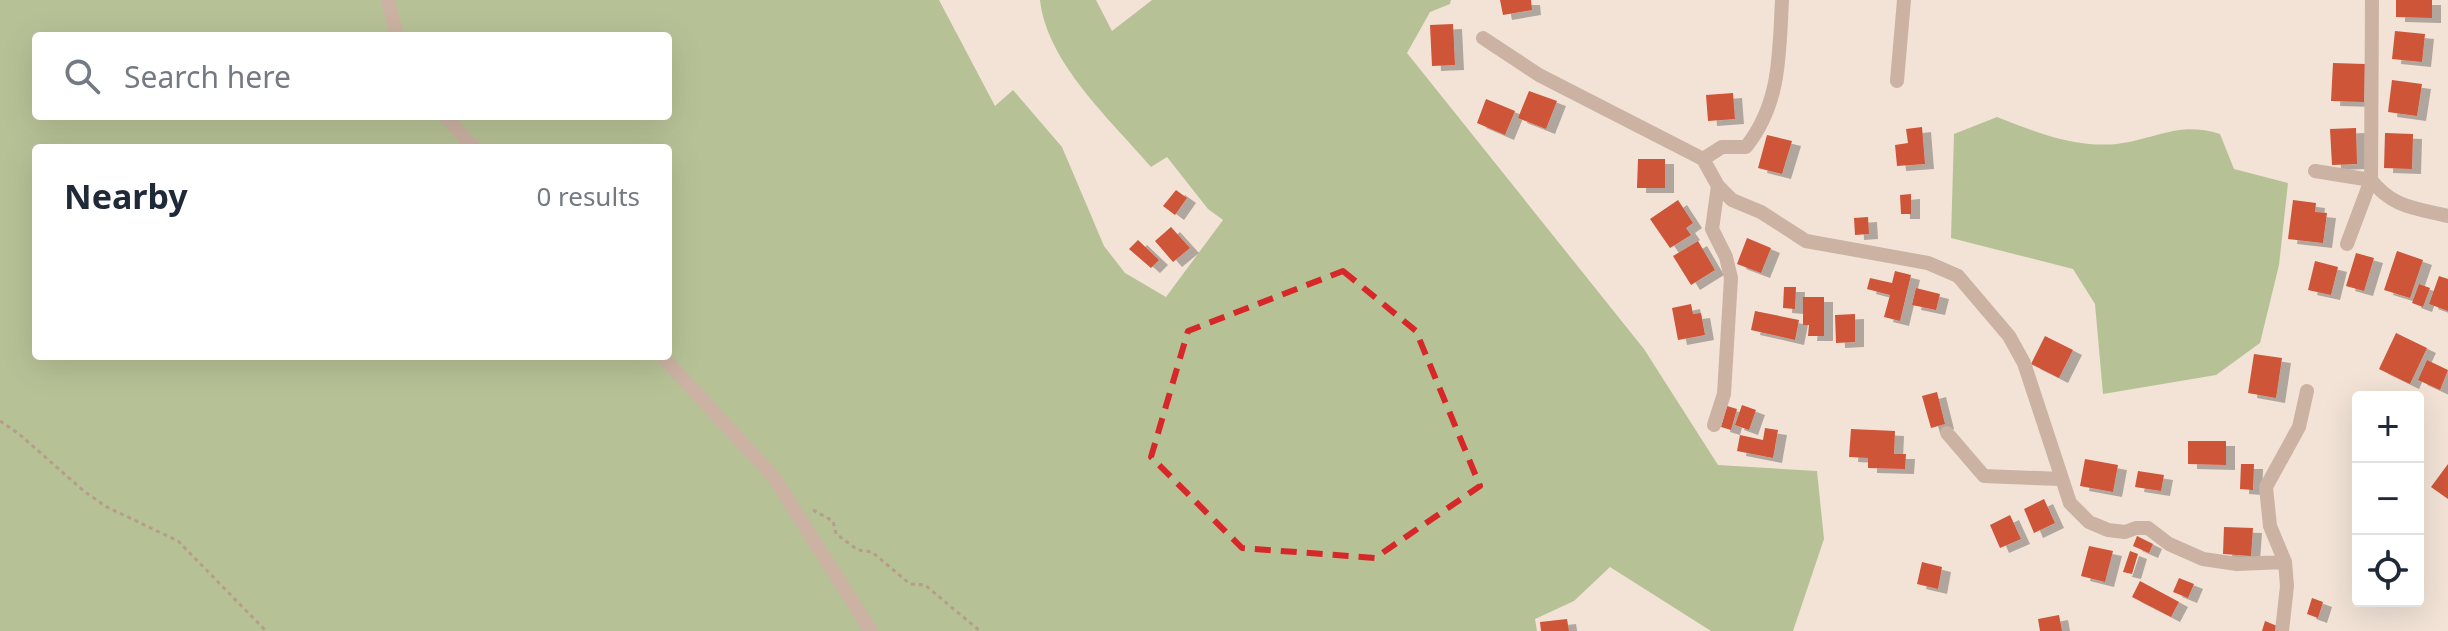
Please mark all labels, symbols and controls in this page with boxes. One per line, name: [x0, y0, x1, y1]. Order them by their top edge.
search box: [32, 32, 672, 120]
icon: search: [60, 54, 104, 98]
text: Search here: [124, 56, 291, 97]
text: Nearby: [64, 173, 188, 219]
text: 0 results: [536, 178, 640, 214]
map controls: [2352, 391, 2424, 607]
button: +: [2352, 391, 2424, 463]
button: −: [2352, 463, 2424, 535]
button: locate: [2352, 535, 2424, 607]

